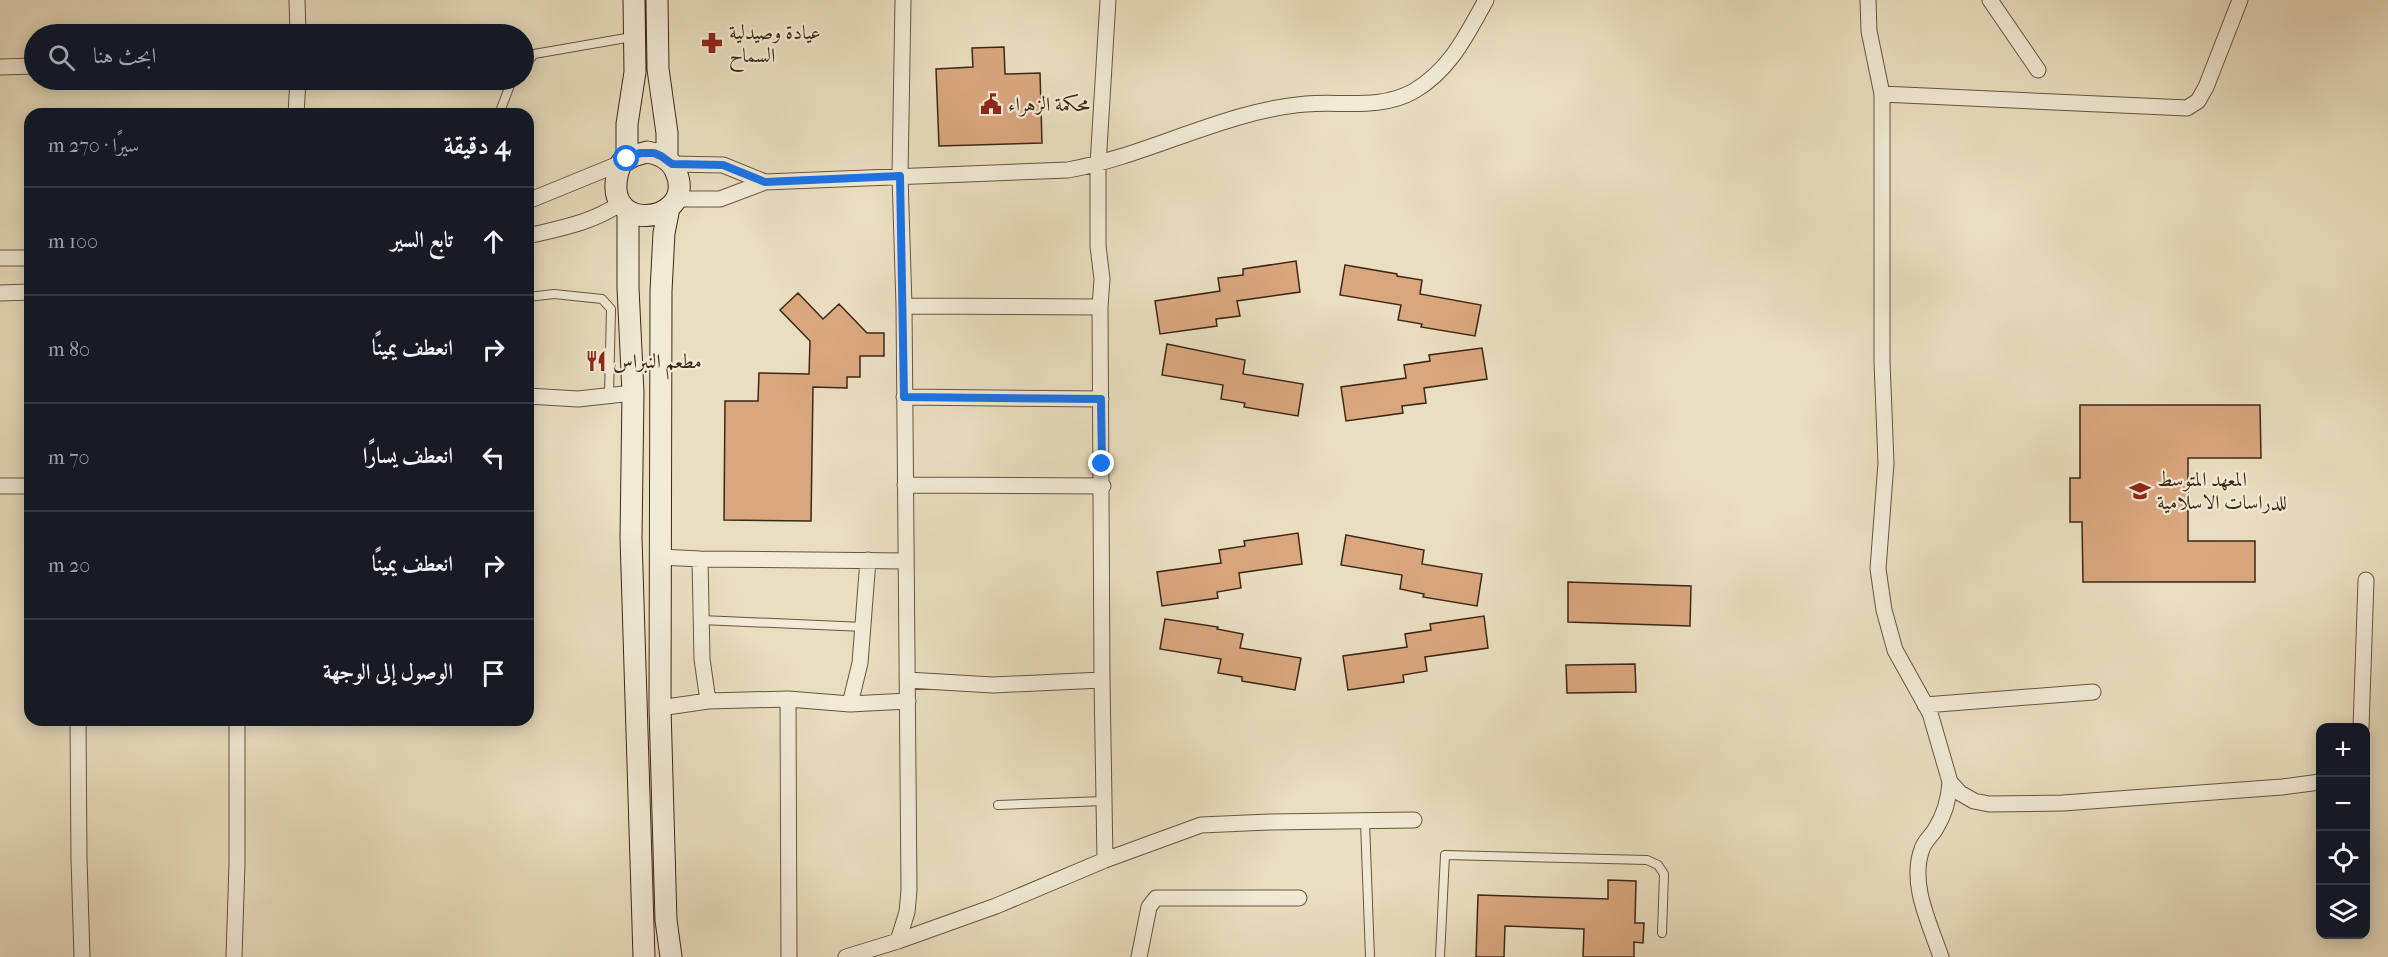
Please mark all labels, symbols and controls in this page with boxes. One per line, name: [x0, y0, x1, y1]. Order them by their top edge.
place label: عيادة وصيدلية السماح: [729, 21, 821, 73]
search box: [24, 24, 534, 90]
pharmacy icon: عيادة وصيدلية السماح: [700, 31, 724, 55]
icon: search: [45, 41, 78, 74]
text: ابحث هنا: [93, 43, 156, 69]
public building icon: محكمة الزهراء: [979, 92, 1003, 116]
place label: محكمة الزهراء: [1008, 93, 1090, 117]
text: 4 دقيقة: [444, 130, 510, 161]
text: سيرًا · 270 m: [48, 134, 139, 157]
route start: [613, 145, 639, 171]
icon: ahead: [477, 225, 510, 258]
text: تابع السير: [391, 227, 453, 253]
text: 100 m: [48, 230, 98, 253]
icon: right: [477, 333, 510, 366]
text: انعطف يمينًا: [372, 335, 453, 361]
text: 80 m: [48, 338, 90, 361]
restaurant icon: مطعم النبراس: [584, 349, 608, 373]
place label: مطعم النبراس: [613, 350, 702, 380]
icon: left: [477, 441, 510, 474]
text: انعطف يسارًا: [363, 443, 453, 469]
text: 70 m: [48, 446, 90, 469]
route end: [1088, 450, 1114, 476]
place label: المعهد المتوسط للدراسات الاسلامية: [2157, 468, 2287, 514]
school or university icon: المعهد المتوسط للدراسات الاسلامية: [2128, 479, 2152, 503]
icon: right: [477, 549, 510, 582]
text: انعطف يمينًا: [372, 551, 453, 577]
text: 20 m: [48, 554, 90, 577]
icon: arrive: [477, 657, 510, 690]
text: الوصول إلى الوجهة: [323, 659, 453, 685]
map controls: [2316, 723, 2370, 939]
button: +: [2316, 723, 2370, 777]
button: −: [2316, 777, 2370, 831]
button: locate: [2316, 831, 2370, 885]
button: layers: [2316, 885, 2370, 939]

